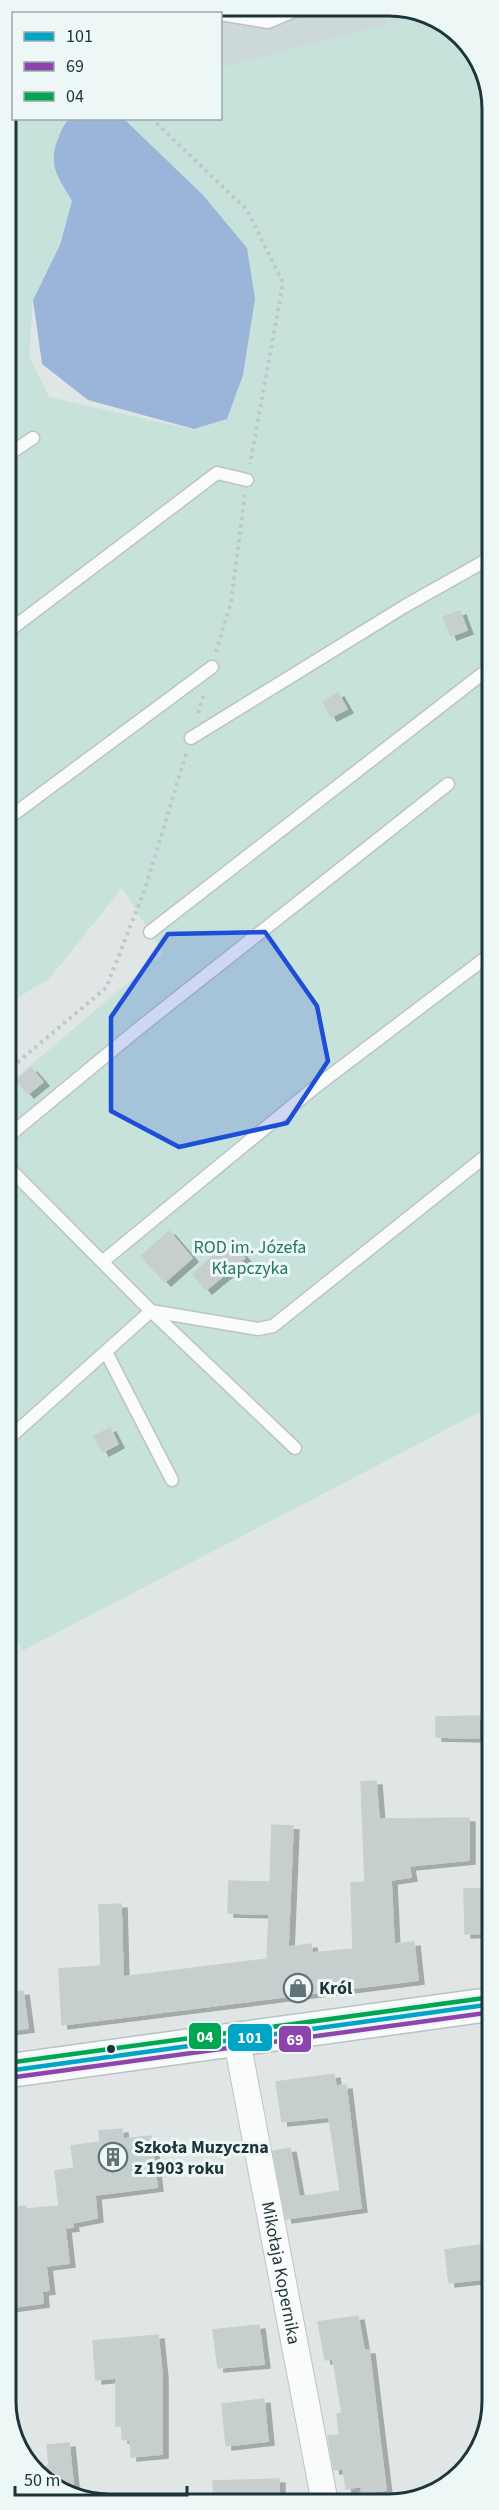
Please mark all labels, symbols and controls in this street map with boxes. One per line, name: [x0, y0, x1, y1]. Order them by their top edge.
legend: [12, 12, 222, 120]
text: 101: [66, 24, 93, 49]
text: 69: [66, 54, 84, 79]
text: 04: [66, 84, 84, 109]
park label: ROD im. Józefa Kłapczyka: [194, 1235, 306, 1281]
shop icon: Król: [282, 1972, 314, 2004]
place label: Król: [319, 1976, 352, 2001]
line badge: 04: [188, 2022, 222, 2050]
line badge: 101: [227, 2023, 273, 2052]
line badge: 69: [278, 2025, 312, 2053]
text: 04: [197, 2026, 214, 2048]
text: 101: [237, 2027, 263, 2049]
text: 69: [287, 2029, 303, 2051]
unlabelled marker: [105, 2043, 117, 2055]
place label: Szkoła Muzyczna z 1903 roku: [134, 2135, 269, 2181]
building icon: Szkoła Muzyczna z 1903 roku: [97, 2141, 129, 2173]
street label: Mikołaja Kopernika: [255, 2199, 306, 2346]
scale bar: [15, 2459, 188, 2497]
text: 50 m: [24, 2468, 60, 2493]

